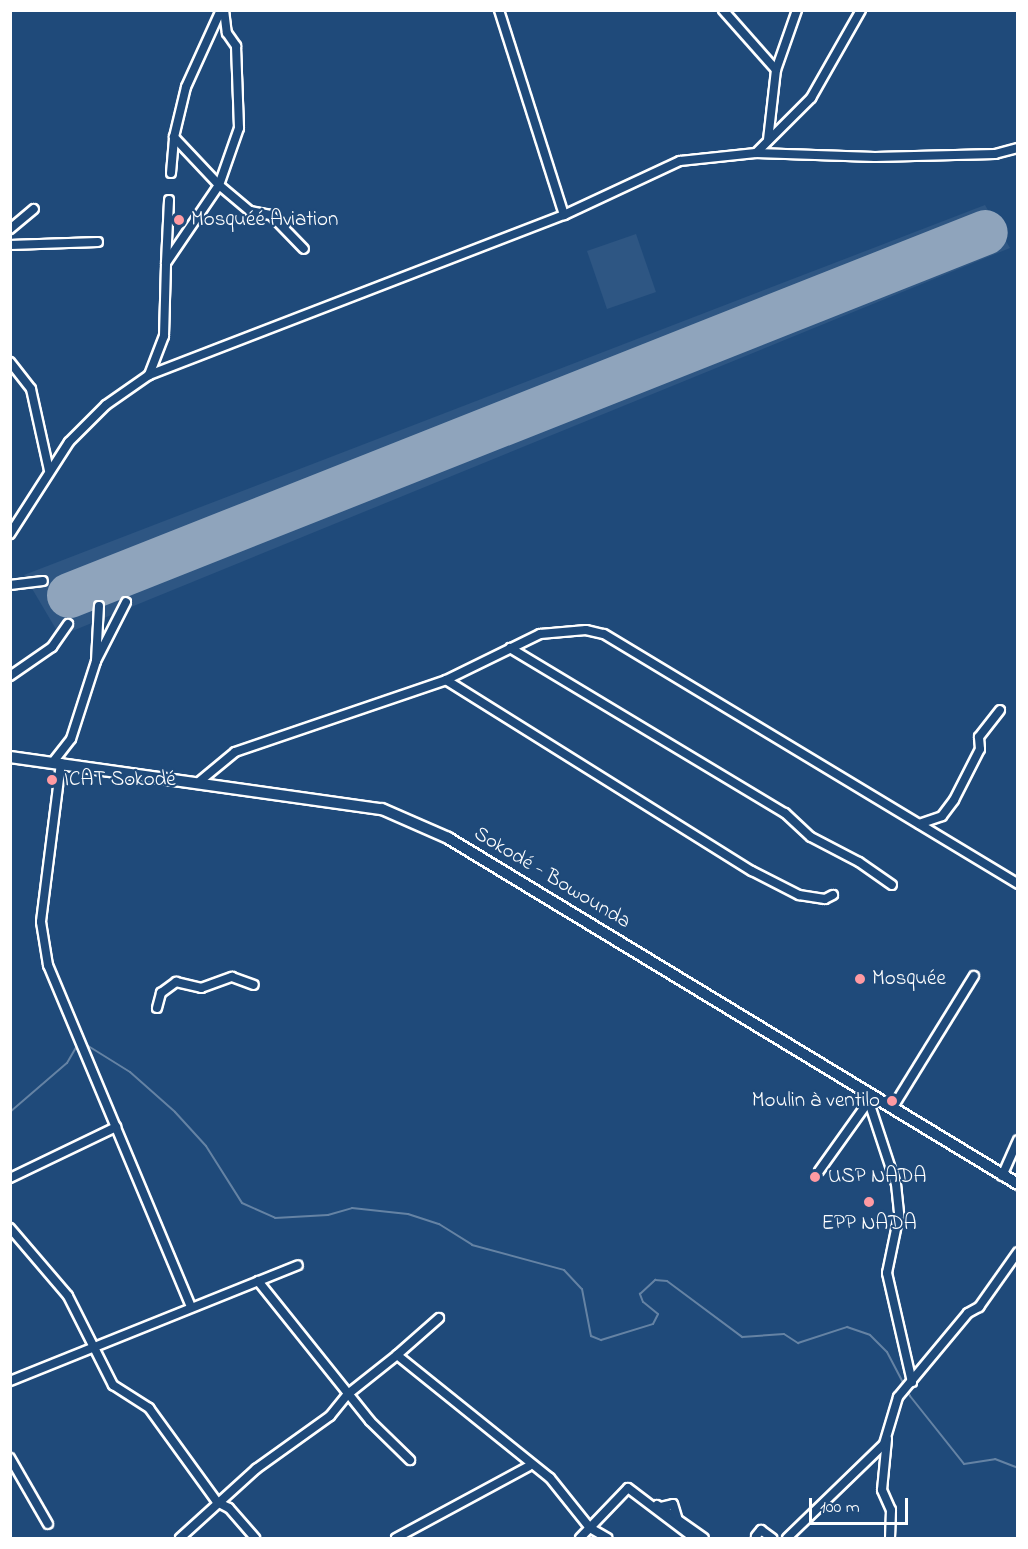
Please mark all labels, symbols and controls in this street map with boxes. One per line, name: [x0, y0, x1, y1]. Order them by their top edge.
place label: Mosquéé Aviation: [191, 207, 338, 233]
marker: Mosquéé Aviation: [172, 213, 186, 227]
place label: ICAT Sokodé: [64, 767, 176, 793]
marker: ICAT Sokodé: [45, 773, 59, 787]
street label: Sokodé - Bowounda: [469, 821, 635, 935]
place label: Mosquée: [872, 966, 946, 992]
marker: Mosquée: [853, 972, 867, 986]
place label: Moulin à ventilo: [752, 1088, 880, 1114]
marker: Moulin à ventilo: [885, 1094, 899, 1108]
place label: USP NADA: [828, 1164, 926, 1190]
marker: USP NADA: [806, 1168, 824, 1186]
marker: EPP NADA: [862, 1195, 876, 1209]
place label: EPP NADA: [821, 1211, 917, 1237]
scale bar: [812, 1486, 911, 1524]
text: 100 m: [820, 1495, 860, 1521]

